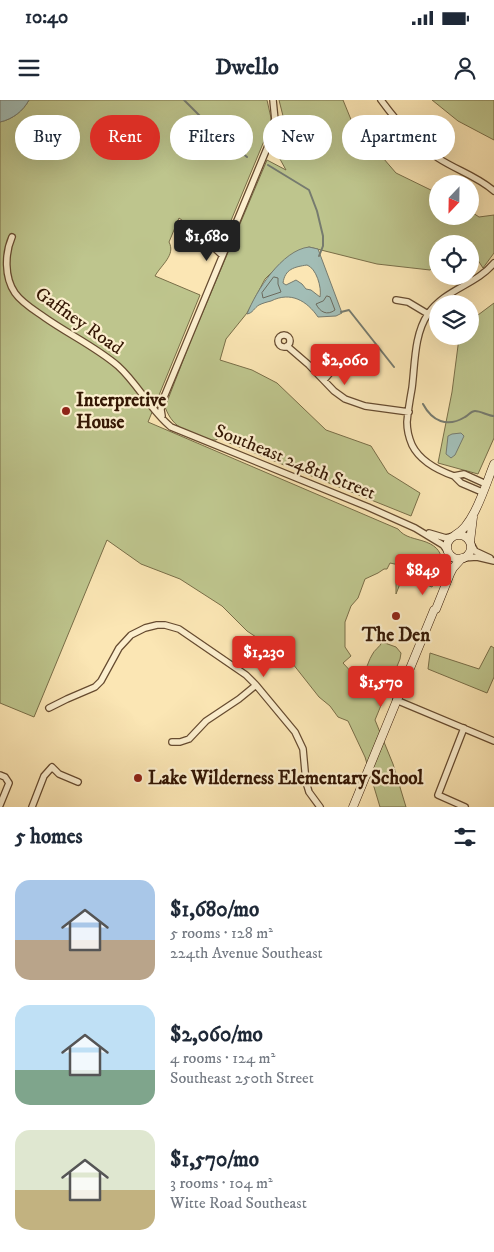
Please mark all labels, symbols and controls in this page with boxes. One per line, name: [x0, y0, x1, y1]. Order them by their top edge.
text: 10:40: [25, 6, 68, 29]
icon: menu: [15, 54, 43, 82]
text: Dwello: [215, 54, 279, 81]
icon: person: [451, 54, 479, 82]
chip: Buy: [15, 115, 80, 160]
chip: Rent: [90, 115, 160, 160]
chip: Filters: [170, 115, 253, 160]
chip: New: [263, 115, 332, 160]
chip: Apartment: [342, 115, 455, 160]
north arrow: [429, 175, 479, 225]
map controls: [429, 175, 479, 345]
pin: $1,680: [166, 220, 248, 262]
text: $1,680: [185, 226, 229, 246]
button: locate: [429, 235, 479, 285]
street label: Gaffney Road: [31, 282, 128, 360]
button: layers: [429, 295, 479, 345]
pin: $2,060: [304, 344, 386, 386]
text: $2,060: [322, 350, 368, 370]
place label: Interpretive House: [76, 389, 166, 434]
marker: Interpretive House: [60, 405, 72, 417]
street label: Southeast 248th Street: [211, 419, 379, 505]
pin: $849: [393, 554, 453, 596]
text: $849: [406, 560, 440, 580]
marker: The Den: [390, 610, 402, 622]
place label: The Den: [361, 624, 431, 647]
pin: $1,230: [223, 636, 305, 678]
text: $1,230: [243, 642, 285, 662]
pin: $1,570: [340, 666, 422, 708]
text: $1,570: [359, 672, 403, 692]
place label: Lake Wilderness Elementary School: [148, 767, 423, 790]
marker: Lake Wilderness Elementary School: [132, 772, 144, 784]
icon: filters: [451, 823, 479, 851]
text: 5 homes: [15, 824, 83, 850]
text: $1,680/mo: [170, 897, 259, 923]
icon: home: [55, 900, 115, 960]
text: 5 rooms · 128 m²: [170, 923, 273, 943]
text: 224th Avenue Southeast: [170, 943, 323, 963]
text: $2,060/mo: [170, 1022, 263, 1048]
icon: home: [55, 1025, 115, 1085]
text: 4 rooms · 124 m²: [170, 1048, 275, 1068]
text: Southeast 250th Street: [170, 1068, 314, 1088]
text: $1,570/mo: [170, 1147, 259, 1173]
icon: home: [55, 1150, 115, 1210]
text: 3 rooms · 104 m²: [170, 1173, 273, 1193]
text: Witte Road Southeast: [170, 1193, 307, 1213]

